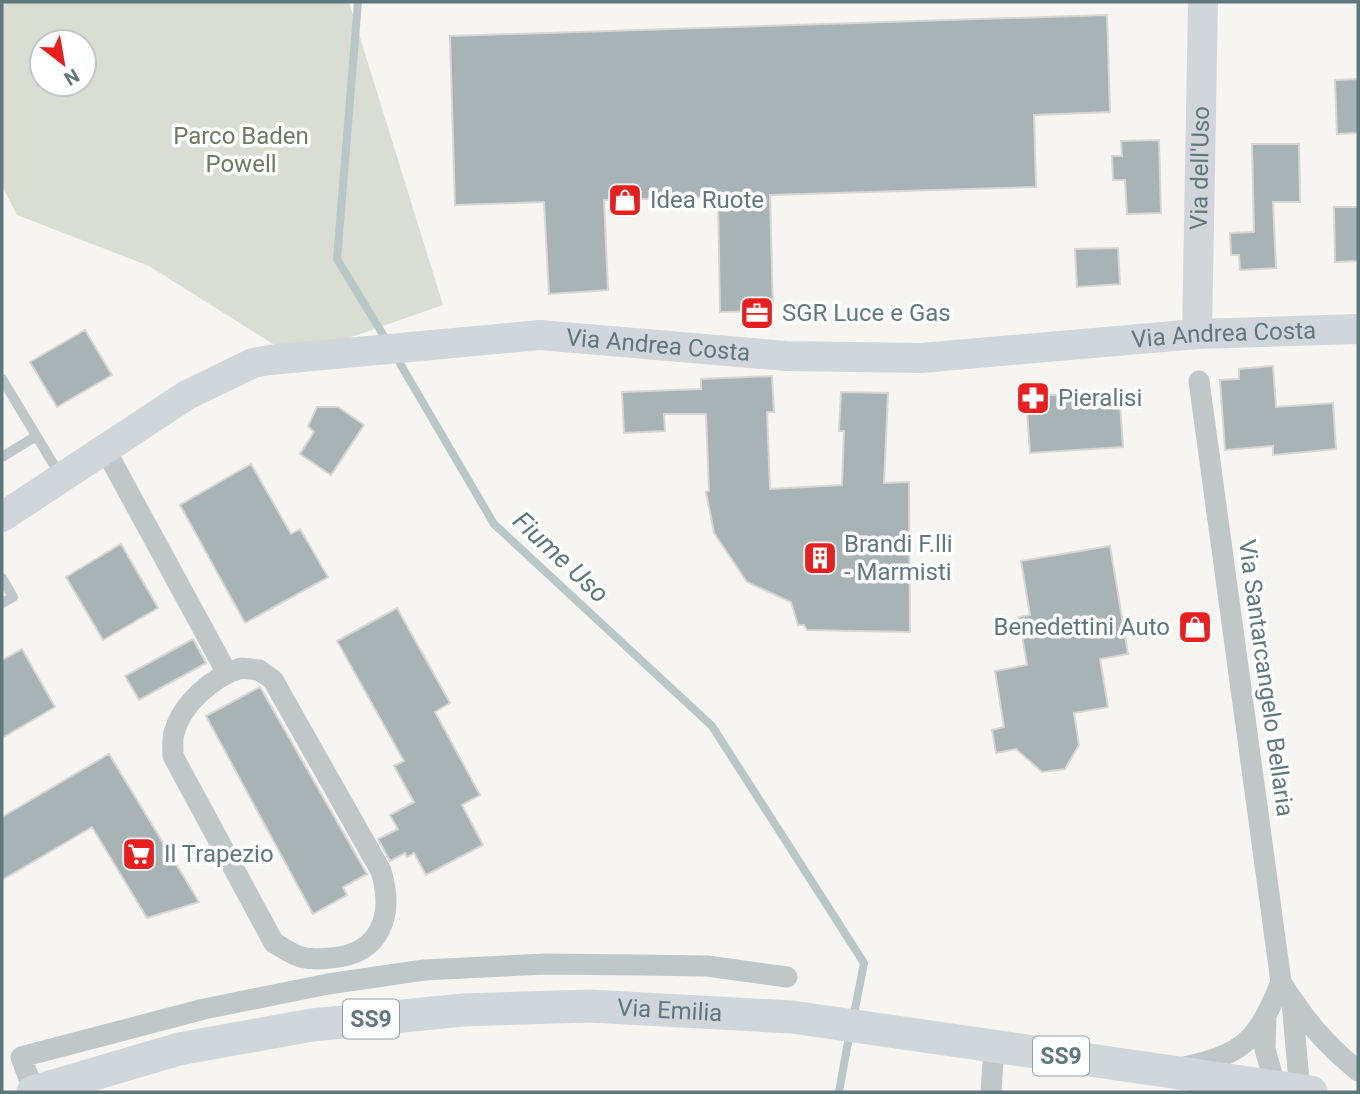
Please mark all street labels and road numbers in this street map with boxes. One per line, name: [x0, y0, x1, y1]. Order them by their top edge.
street label: Via dell'Uso: [1185, 106, 1215, 230]
street label: Via Andrea Costa: [1130, 316, 1317, 354]
street label: Via Andrea Costa: [565, 323, 752, 367]
street label: Via Santarcangelo Bellaria: [1233, 538, 1299, 818]
street label: Via Emilia: [616, 993, 723, 1027]
road number: SS9: [343, 1000, 399, 1038]
road number: SS9: [1033, 1036, 1089, 1076]

